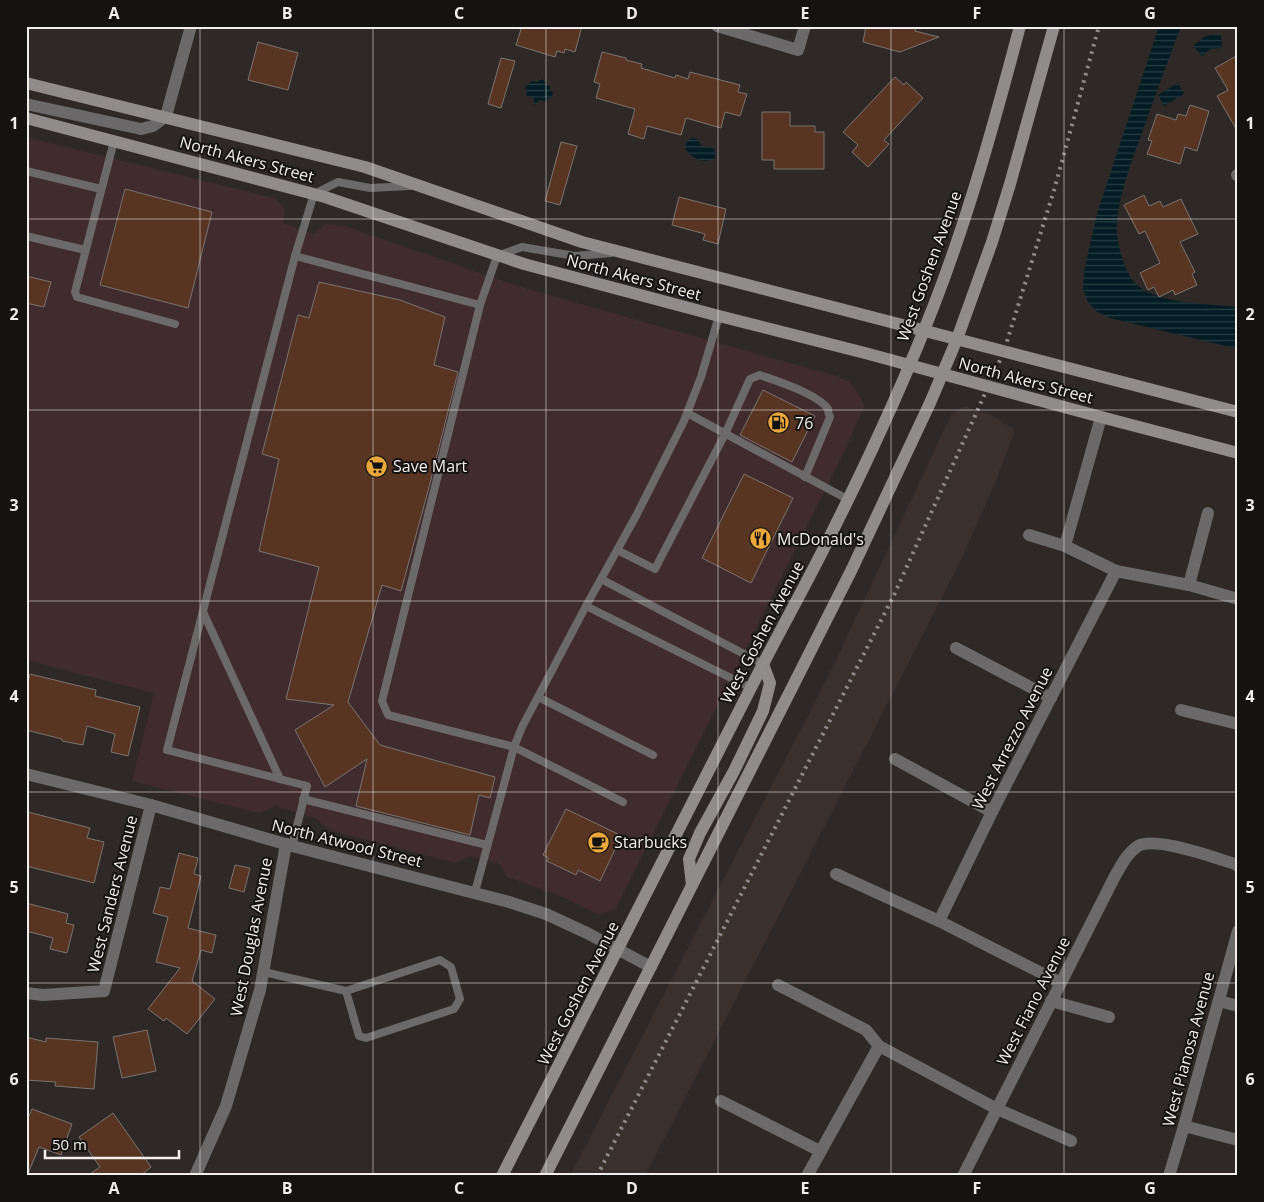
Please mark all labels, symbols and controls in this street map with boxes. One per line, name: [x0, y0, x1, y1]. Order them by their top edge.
text: A: [108, 2, 120, 24]
text: B: [282, 2, 292, 24]
text: C: [454, 2, 464, 24]
text: D: [626, 2, 638, 24]
text: E: [801, 2, 810, 24]
text: F: [973, 2, 981, 24]
text: G: [1144, 2, 1156, 24]
text: 1: [9, 112, 19, 134]
text: 1: [1245, 112, 1255, 134]
street label: North Akers Street: [177, 130, 317, 188]
street label: West Goshen Avenue: [892, 188, 966, 344]
street label: North Akers Street: [564, 248, 704, 306]
text: 2: [9, 303, 19, 325]
text: 2: [1245, 303, 1255, 325]
street label: North Akers Street: [956, 351, 1096, 409]
fuel station icon: 76: [767, 411, 791, 435]
place label: 76: [795, 412, 813, 434]
supermarket icon: Save Mart: [365, 454, 389, 478]
place label: Save Mart: [393, 455, 468, 477]
text: 3: [9, 494, 19, 516]
text: 3: [1245, 494, 1255, 516]
restaurant icon: McDonald's: [749, 527, 773, 551]
place label: McDonald's: [777, 528, 864, 550]
street label: West Goshen Avenue: [715, 557, 809, 707]
street label: West Arrezzo Avenue: [966, 663, 1058, 813]
text: 4: [9, 685, 19, 707]
text: 4: [1245, 685, 1255, 707]
street label: West Sanders Avenue: [82, 813, 142, 975]
street label: North Atwood Street: [270, 814, 425, 872]
cafe icon: Starbucks: [586, 830, 610, 854]
place label: Starbucks: [614, 831, 687, 853]
street label: West Douglas Avenue: [225, 856, 277, 1018]
text: 5: [9, 876, 19, 898]
text: 5: [1245, 876, 1255, 898]
street label: West Goshen Avenue: [532, 917, 624, 1069]
street label: West Fiano Avenue: [991, 933, 1075, 1069]
street label: West Pianosa Avenue: [1157, 969, 1219, 1129]
text: 6: [9, 1068, 19, 1090]
text: 6: [1245, 1068, 1255, 1090]
scale bar: [45, 1127, 179, 1159]
text: 50 m: [52, 1134, 87, 1154]
text: A: [108, 1177, 120, 1199]
text: B: [282, 1177, 292, 1199]
text: C: [454, 1177, 464, 1199]
text: D: [626, 1177, 638, 1199]
text: E: [801, 1177, 810, 1199]
text: F: [973, 1177, 981, 1199]
text: G: [1144, 1177, 1156, 1199]

